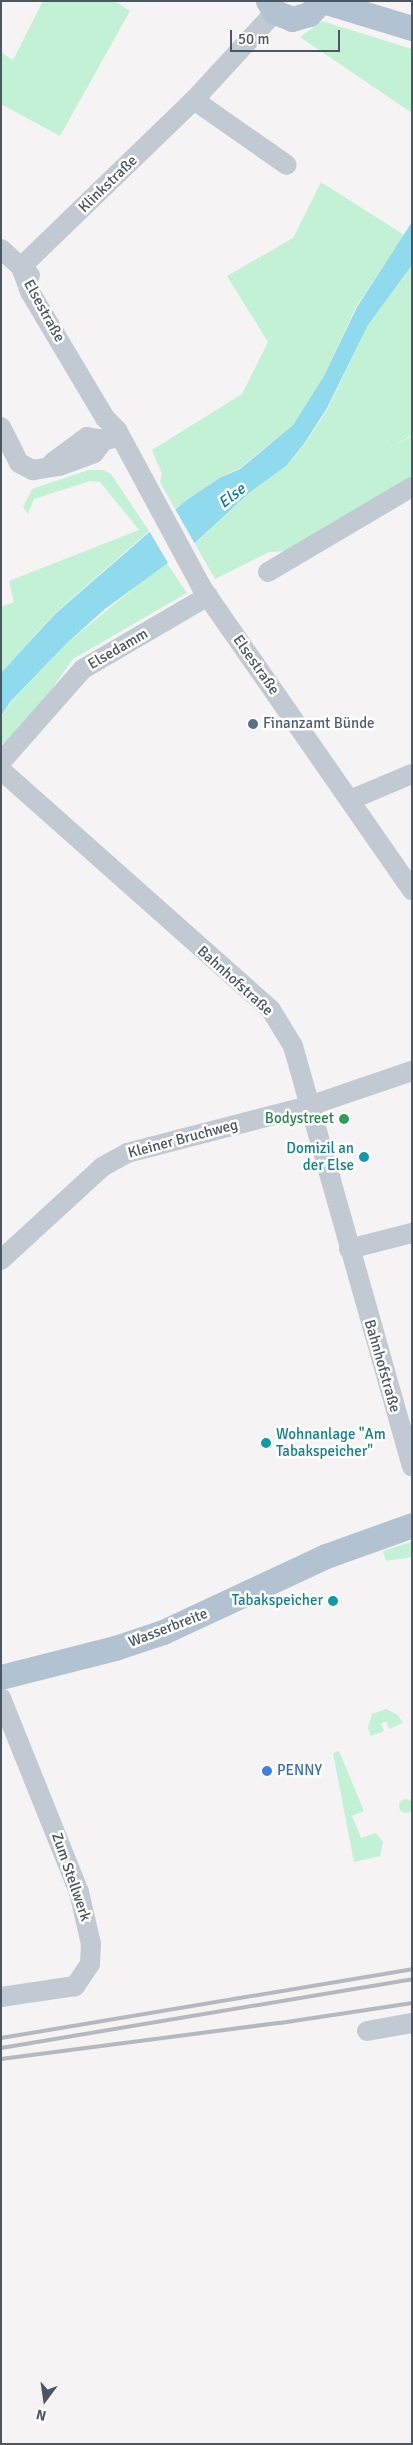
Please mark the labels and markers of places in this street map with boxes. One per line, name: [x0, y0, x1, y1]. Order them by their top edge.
place label: Finanzamt Bünde: [263, 715, 375, 733]
marker: Finanzamt Bünde: [247, 718, 259, 730]
place label: Bodystreet: [265, 1110, 334, 1128]
marker: Bodystreet: [338, 1113, 350, 1125]
place label: Domizil an der Else: [286, 1139, 354, 1174]
marker: Domizil an der Else: [358, 1151, 370, 1163]
place label: Wohnanlage "Am Tabakspeicher": [276, 1425, 386, 1460]
marker: Wohnanlage "Am Tabakspeicher": [260, 1437, 272, 1449]
place label: Tabakspeicher: [232, 1592, 323, 1610]
marker: Tabakspeicher: [327, 1595, 339, 1607]
place label: PENNY: [277, 1762, 322, 1780]
marker: PENNY: [261, 1765, 273, 1777]

